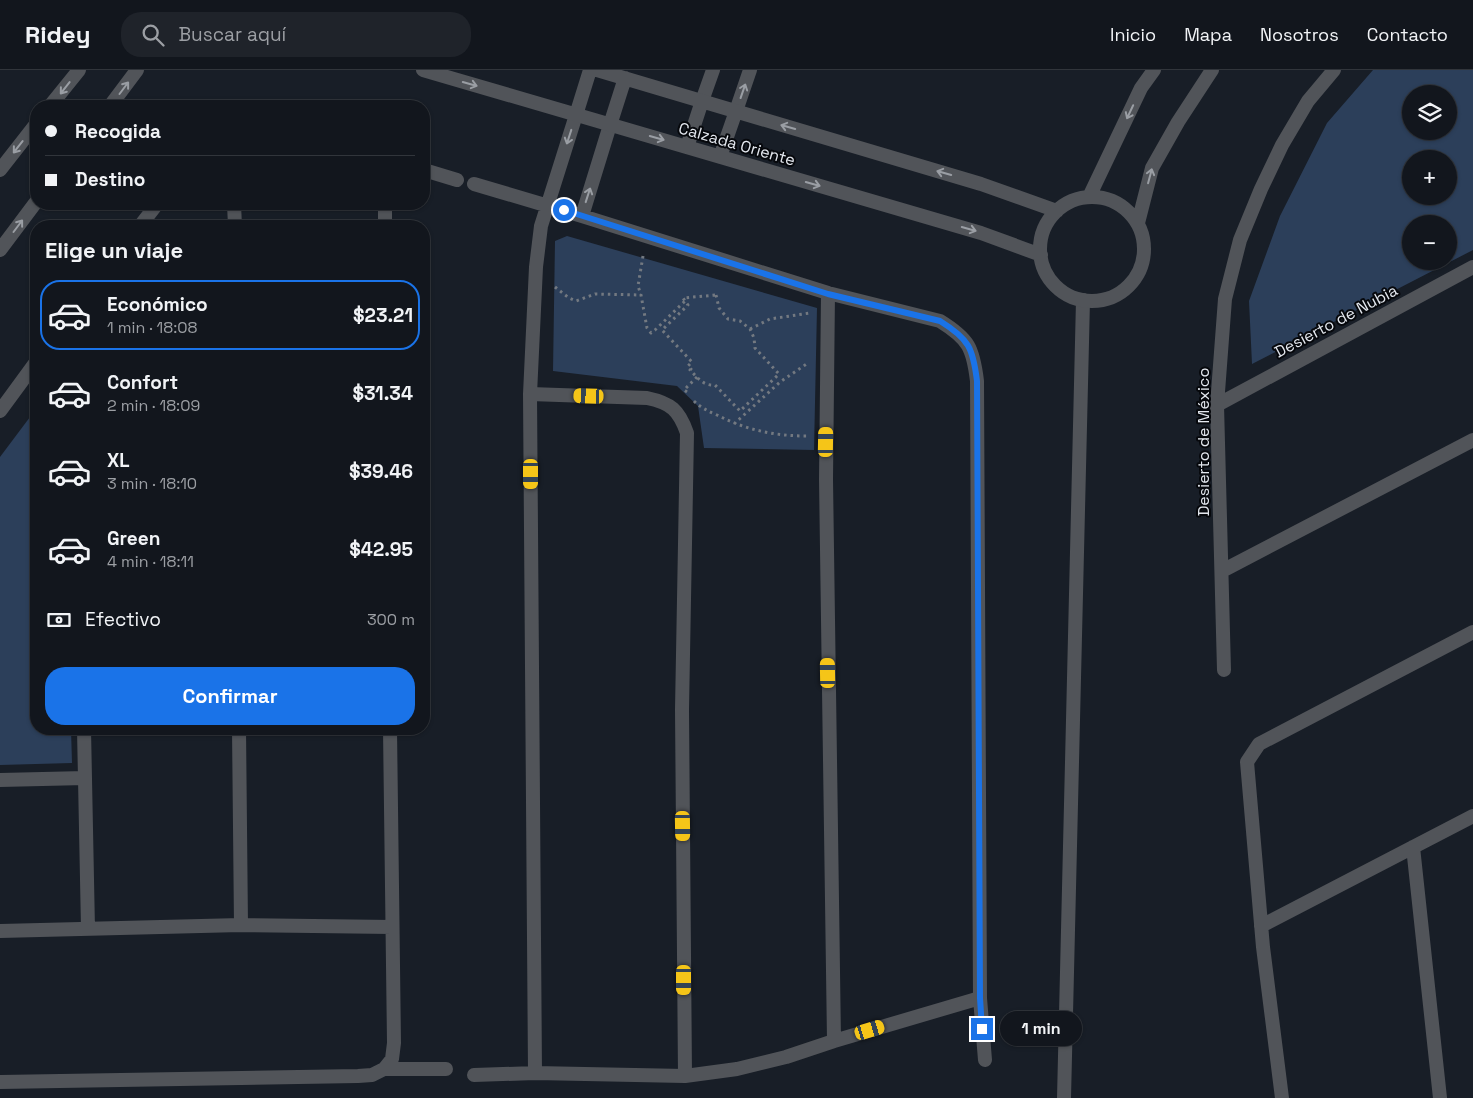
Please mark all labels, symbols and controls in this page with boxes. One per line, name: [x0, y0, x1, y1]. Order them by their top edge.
search box: [121, 12, 471, 57]
text: Ridey: [25, 19, 91, 50]
icon: search: [139, 21, 167, 49]
text: Buscar aquí: [179, 22, 286, 47]
text: Inicio: [1110, 23, 1156, 46]
text: Mapa: [1184, 23, 1232, 46]
text: Nosotros: [1260, 23, 1339, 46]
text: Contacto: [1367, 23, 1448, 46]
one-way arrow: [461, 79, 477, 89]
one-way arrow: [59, 81, 70, 94]
one-way arrow: [118, 82, 129, 95]
one-way arrow: [738, 83, 748, 99]
map controls: [1402, 85, 1457, 270]
button: layers: [1402, 85, 1457, 140]
one-way arrow: [1125, 104, 1134, 119]
street label: Calzada Oriente: [676, 117, 798, 171]
text: Recogida: [75, 119, 161, 144]
one-way arrow: [781, 121, 797, 131]
one-way arrow: [563, 129, 573, 145]
one-way arrow: [649, 134, 665, 144]
one-way arrow: [13, 140, 24, 153]
button: +: [1402, 150, 1457, 205]
text: Destino: [75, 167, 145, 192]
one-way arrow: [937, 167, 953, 177]
one-way arrow: [1146, 169, 1155, 185]
one-way arrow: [805, 179, 821, 189]
one-way arrow: [584, 187, 594, 203]
route start: [553, 199, 575, 221]
button: −: [1402, 215, 1457, 270]
one-way arrow: [13, 219, 23, 233]
one-way arrow: [961, 225, 977, 235]
text: Elige un viaje: [45, 236, 183, 264]
street label: Desierto de Nubia: [1271, 280, 1401, 362]
text: Económico: [107, 292, 208, 317]
icon: car: [47, 293, 92, 338]
text: $23.21: [353, 303, 413, 328]
text: 1 min · 18:08: [107, 317, 197, 338]
street label: Desierto de México: [1193, 368, 1214, 516]
text: Confort: [107, 370, 178, 395]
icon: car: [47, 371, 92, 416]
text: $31.34: [352, 381, 413, 406]
car: [573, 388, 604, 404]
text: 2 min · 18:09: [107, 395, 200, 416]
car: [818, 427, 833, 457]
text: XL: [107, 448, 130, 473]
icon: car: [47, 449, 92, 494]
text: $39.46: [349, 459, 413, 484]
car: [523, 459, 538, 489]
text: 3 min · 18:10: [107, 473, 197, 494]
text: Green: [107, 526, 160, 551]
icon: car: [47, 527, 92, 572]
text: $42.95: [349, 537, 413, 562]
text: 4 min · 18:11: [107, 551, 194, 572]
icon: cash: [45, 606, 73, 634]
text: Efectivo: [85, 607, 161, 632]
text: 300 m: [367, 609, 415, 630]
car: [820, 658, 835, 688]
button: Confirmar: [45, 667, 415, 725]
car: [675, 811, 690, 841]
car: [676, 965, 691, 995]
callout: 1 min: [1000, 1012, 1082, 1046]
car: [853, 1018, 886, 1042]
route end: [971, 1018, 993, 1040]
text: 1 min: [1021, 1018, 1061, 1039]

